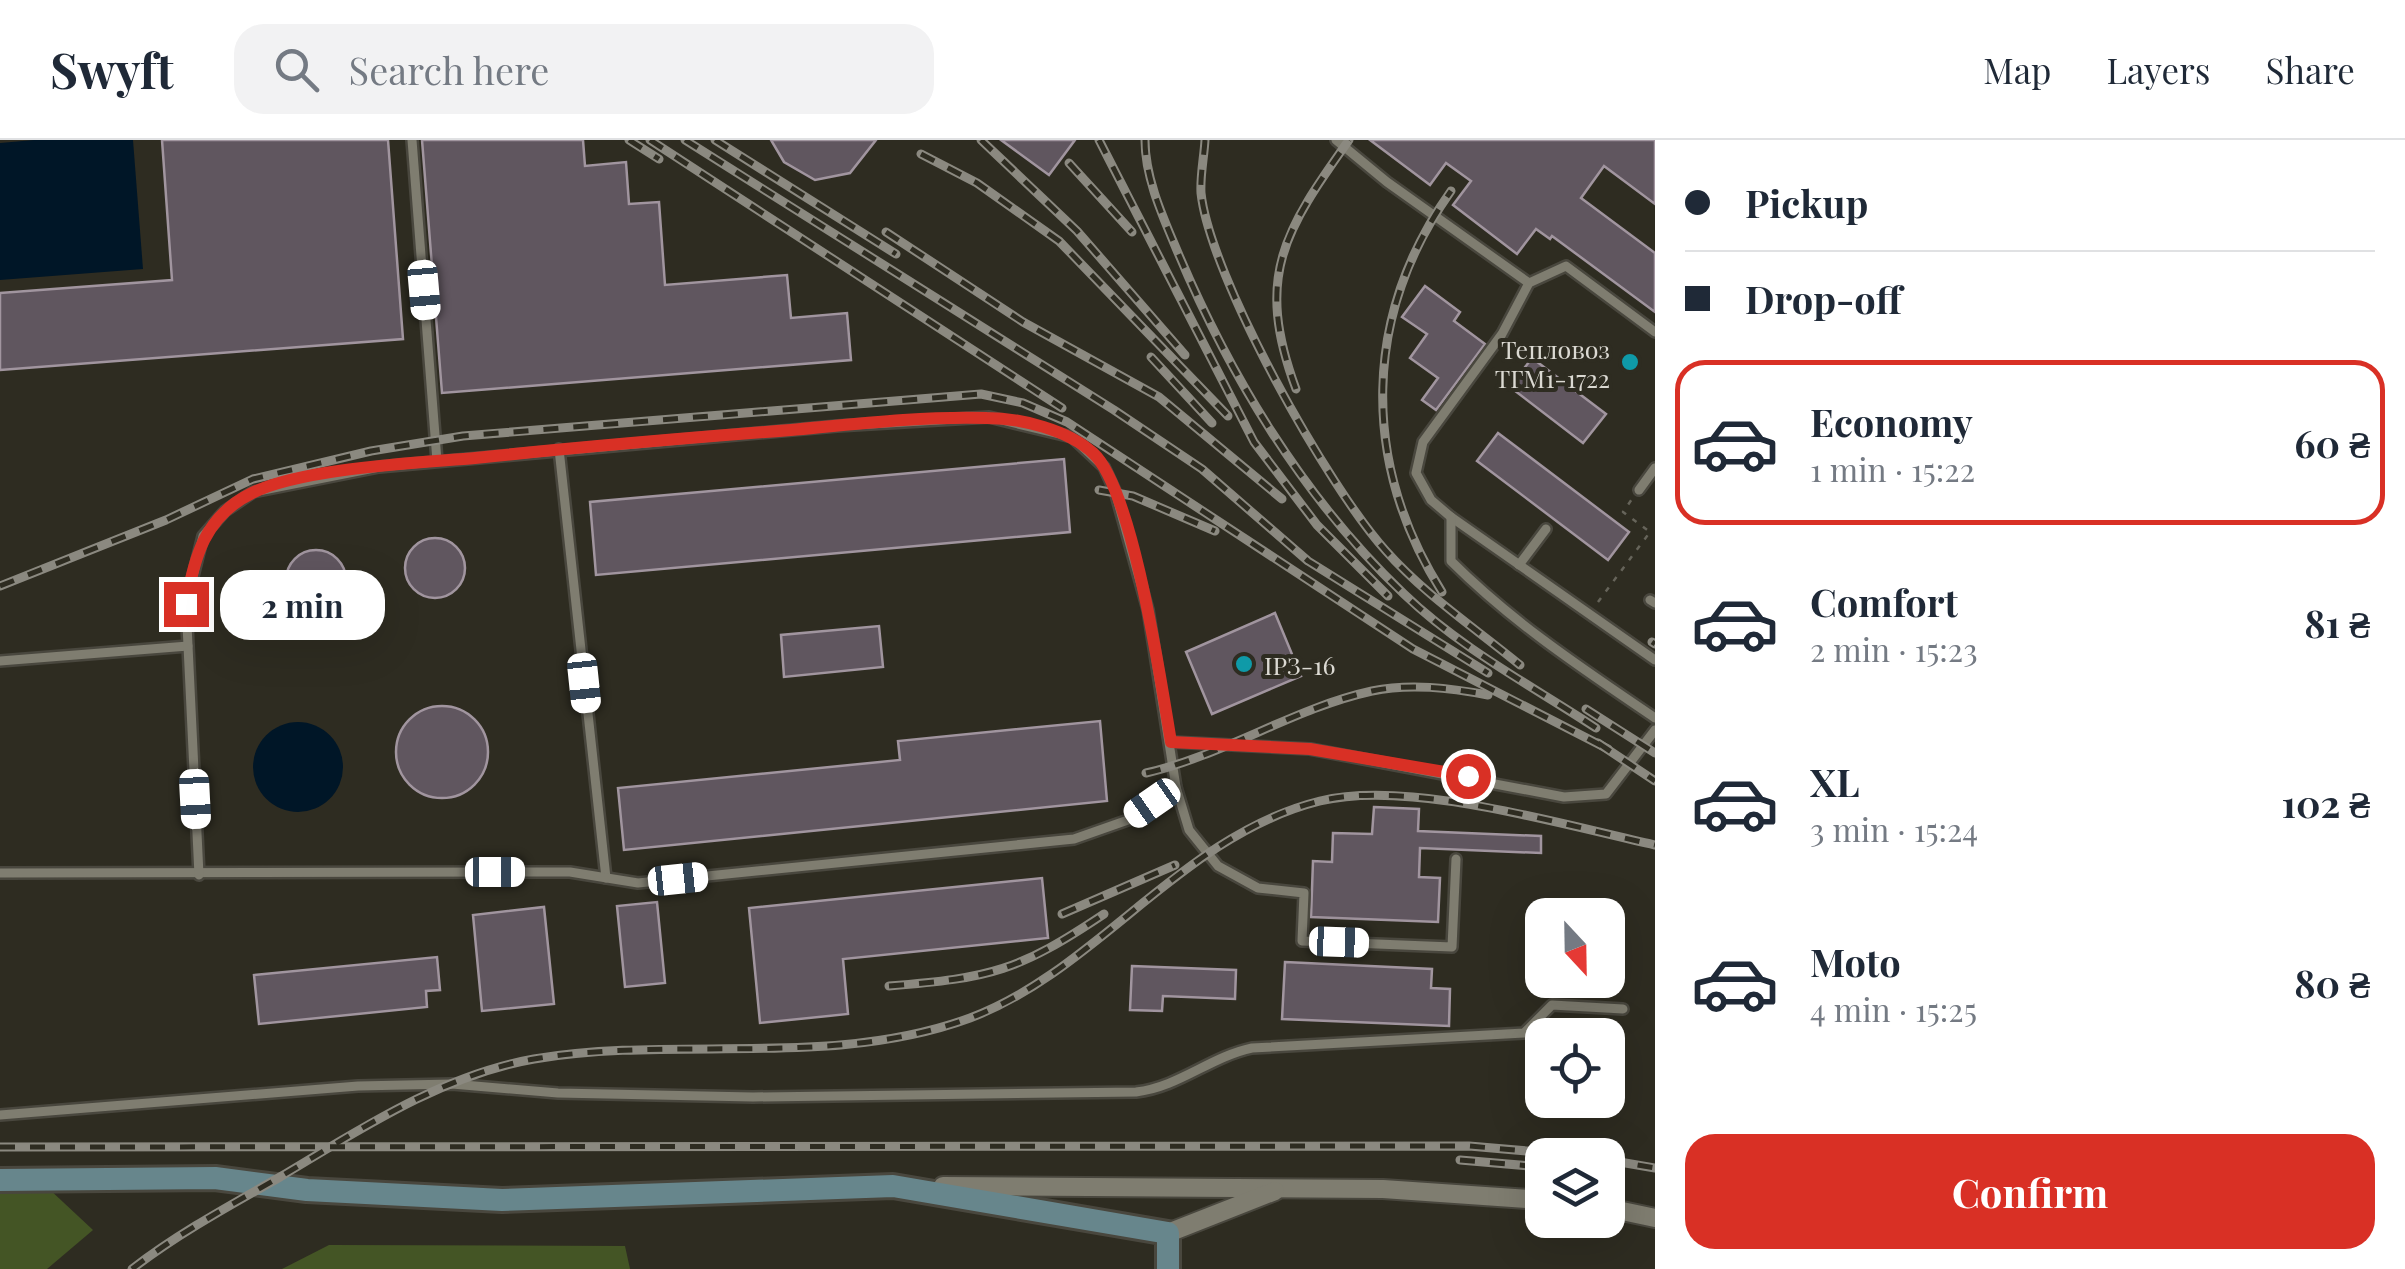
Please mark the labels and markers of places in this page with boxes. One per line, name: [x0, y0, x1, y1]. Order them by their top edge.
place label: Тепловоз ТГМ1-1722: [1495, 332, 1610, 394]
marker: Тепловоз ТГМ1-1722: [1619, 351, 1641, 373]
place label: ІРЗ-16: [1264, 648, 1335, 681]
marker: ІРЗ-16: [1233, 653, 1255, 675]

